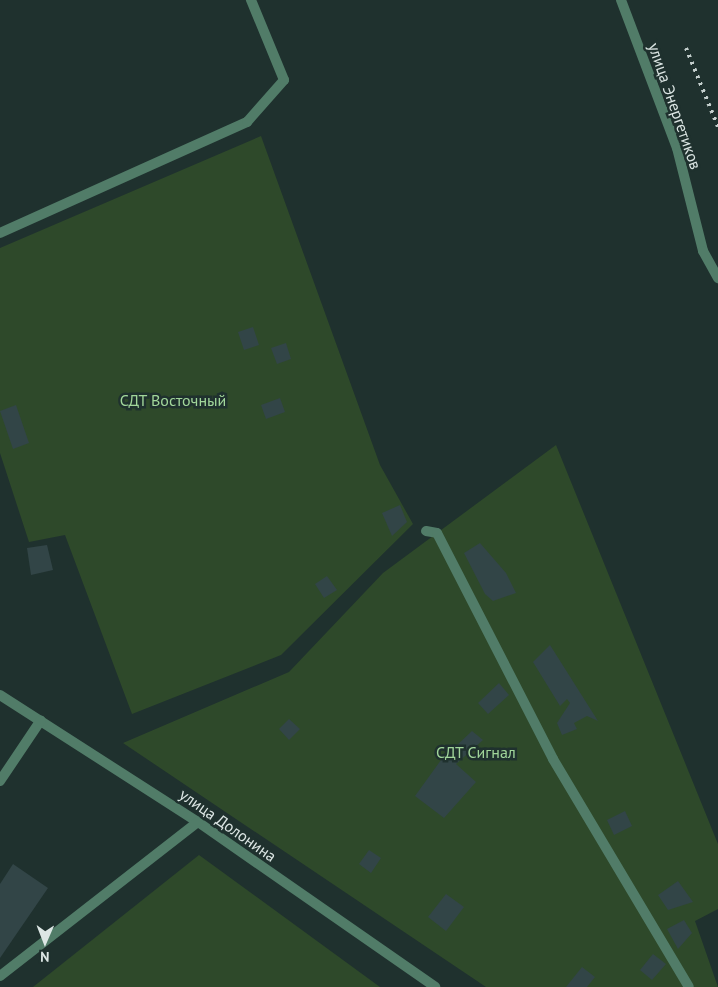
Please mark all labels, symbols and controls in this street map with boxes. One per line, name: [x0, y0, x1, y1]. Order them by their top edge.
street label: улица Энергетиков: [644, 40, 706, 172]
park label: СДТ Восточный: [119, 390, 227, 410]
park label: СДТ Сигнал: [436, 742, 516, 762]
street label: улица Долонина: [176, 784, 280, 866]
north arrow: [20, 917, 70, 967]
text: N: [40, 948, 50, 966]

